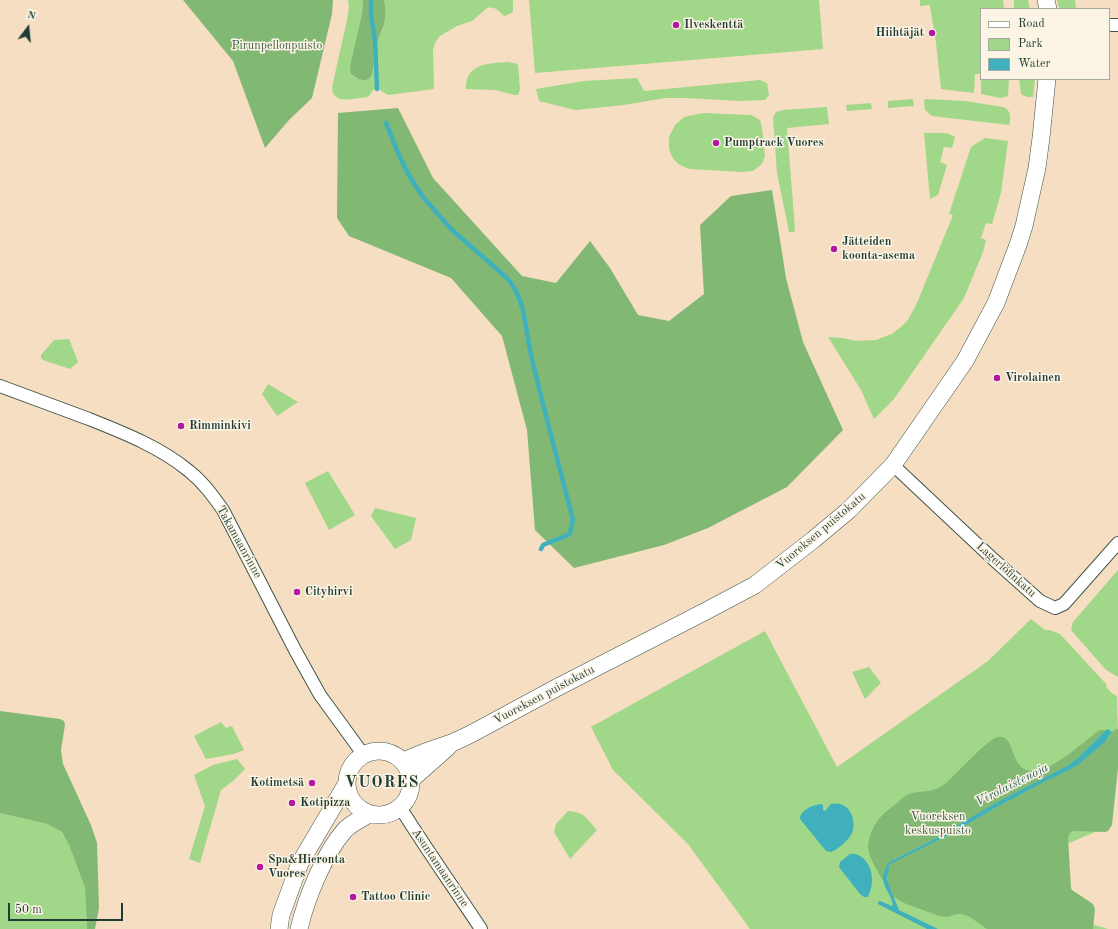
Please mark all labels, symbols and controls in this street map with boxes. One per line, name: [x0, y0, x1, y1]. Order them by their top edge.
north arrow: [8, 8, 48, 48]
legend: [980, 8, 1110, 80]
text: N: [26, 10, 37, 22]
place label: Ilveskenttä: [684, 18, 743, 32]
text: Road: [1018, 18, 1045, 30]
marker: Ilveskenttä: [671, 20, 681, 30]
place label: Hiihtäjät: [876, 26, 924, 40]
marker: Hiihtäjät: [927, 28, 937, 38]
text: Park: [1018, 38, 1043, 50]
park label: Pirunpellonpuisto: [231, 39, 323, 53]
text: Water: [1018, 58, 1050, 70]
place label: Pumptrack Vuores: [724, 136, 824, 150]
marker: Pumptrack Vuores: [711, 138, 721, 148]
place label: Jätteiden koonta-asema: [842, 235, 915, 263]
marker: Jätteiden koonta-asema: [829, 244, 839, 254]
place label: Virolainen: [1005, 371, 1061, 385]
marker: Virolainen: [992, 373, 1002, 383]
place label: Rimminkivi: [189, 419, 251, 433]
marker: Rimminkivi: [176, 421, 186, 431]
street label: Vuoreksen puistokatu: [773, 489, 869, 573]
street label: Takamaanrinne: [213, 503, 265, 581]
street label: Lagerlöfinkatu: [973, 539, 1039, 601]
place label: Cityhirvi: [305, 585, 353, 599]
marker: Cityhirvi: [292, 587, 302, 597]
street label: Vuoreksen puistokatu: [491, 662, 597, 728]
water label: Virolaistenoja: [973, 760, 1051, 810]
district label: VUORES: [345, 773, 419, 793]
place label: Kotimetsä: [250, 776, 304, 790]
marker: Kotimetsä: [307, 778, 317, 788]
place label: Kotipizza: [300, 796, 350, 810]
marker: Kotipizza: [287, 798, 297, 808]
park label: Vuoreksen keskuspuisto: [905, 810, 971, 838]
street label: Asuntamaanrinne: [408, 826, 472, 910]
place label: Spa&Hieronta Vuores: [268, 853, 345, 881]
marker: Spa&Hieronta Vuores: [255, 862, 265, 872]
place label: Tattoo Clinic: [361, 890, 430, 904]
marker: Tattoo Clinic: [348, 892, 358, 902]
scale bar: [10, 895, 125, 921]
text: 50 m: [15, 904, 42, 916]

